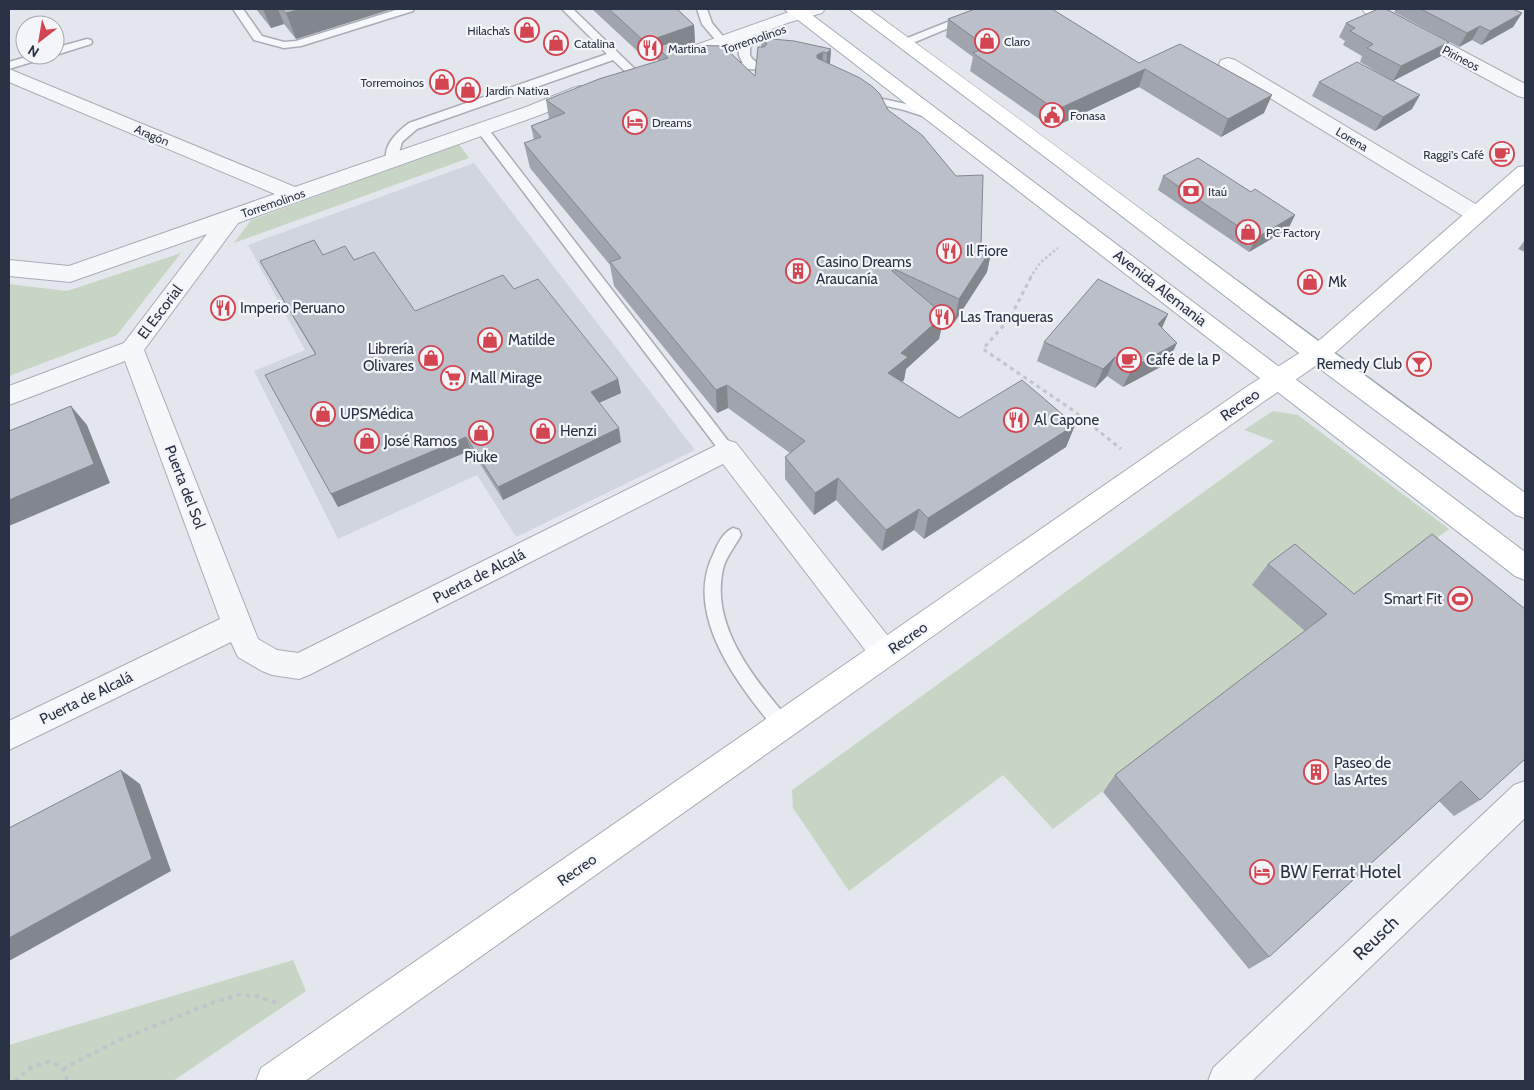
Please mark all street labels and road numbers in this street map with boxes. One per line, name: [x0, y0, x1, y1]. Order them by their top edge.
street label: Torremolinos: [720, 21, 788, 57]
street label: Pirineos: [1440, 42, 1482, 74]
street label: Aragón: [132, 121, 172, 149]
street label: Lorena: [1333, 124, 1371, 154]
street label: Torremolinos: [239, 185, 307, 221]
street label: Avenida Alemania: [1110, 246, 1211, 331]
street label: El Escorial: [134, 281, 187, 343]
street label: Recreo: [1217, 385, 1263, 425]
street label: Puerta del Sol: [161, 443, 209, 532]
street label: Puerta de Alcalá: [430, 545, 529, 607]
street label: Recreo: [885, 618, 931, 658]
street label: Puerta de Alcalá: [37, 667, 136, 728]
street label: Recreo: [554, 850, 600, 890]
street label: Reusch: [1349, 911, 1403, 965]

